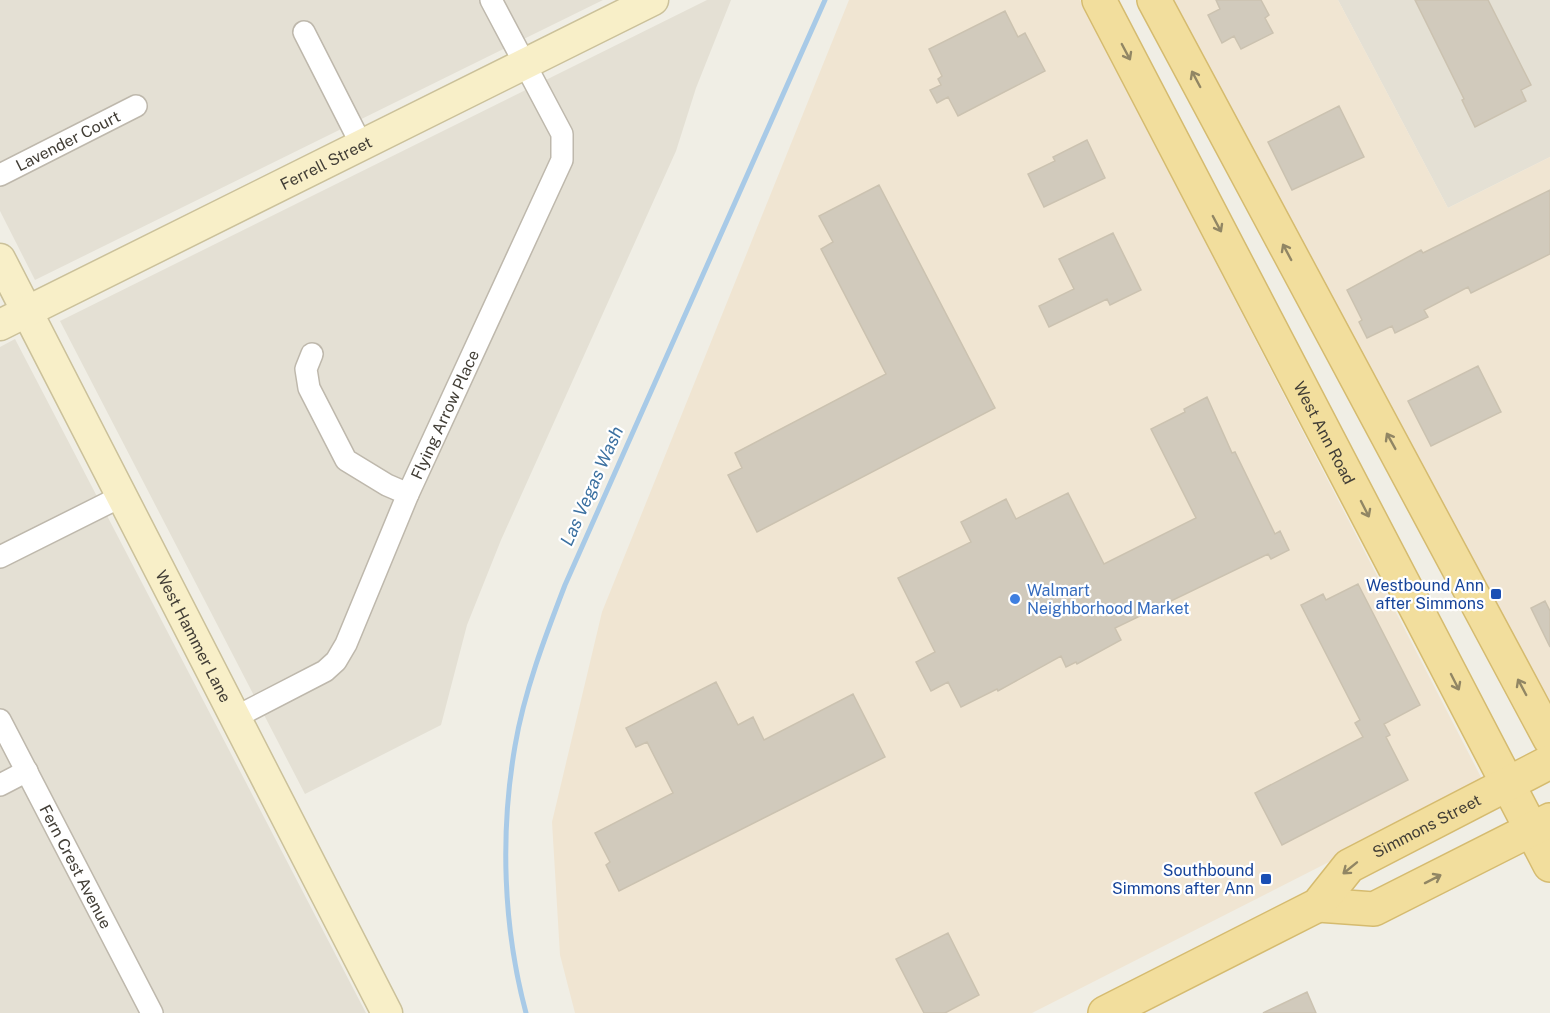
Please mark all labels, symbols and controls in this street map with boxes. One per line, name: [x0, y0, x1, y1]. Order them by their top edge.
one-way arrow: [1120, 43, 1132, 60]
one-way arrow: [1189, 71, 1201, 89]
street label: Lavender Court: [13, 107, 123, 175]
street label: Ferrell Street: [277, 132, 375, 194]
one-way arrow: [1211, 215, 1223, 232]
one-way arrow: [1281, 243, 1292, 261]
street label: Flying Arrow Place: [407, 347, 483, 482]
street label: West Ann Road: [1290, 378, 1359, 488]
water label: Las Vegas Wash: [556, 423, 627, 549]
one-way arrow: [1385, 433, 1397, 450]
one-way arrow: [1359, 500, 1371, 517]
street label: West Hammer Lane: [151, 567, 235, 706]
place label: Westbound Ann after Simmons: [1366, 576, 1484, 613]
place label: Walmart Neighborhood Market: [1027, 581, 1189, 618]
marker: Westbound Ann after Simmons: [1489, 587, 1503, 601]
marker: Walmart Neighborhood Market: [1008, 592, 1022, 606]
one-way arrow: [1450, 673, 1461, 691]
one-way arrow: [1516, 679, 1528, 696]
street label: Simmons Street: [1369, 790, 1484, 862]
street label: Fern Crest Avenue: [36, 802, 116, 932]
place label: Southbound Simmons after Ann: [1112, 861, 1254, 898]
one-way arrow: [1342, 861, 1358, 874]
marker: Southbound Simmons after Ann: [1259, 872, 1273, 886]
one-way arrow: [1423, 873, 1441, 885]

